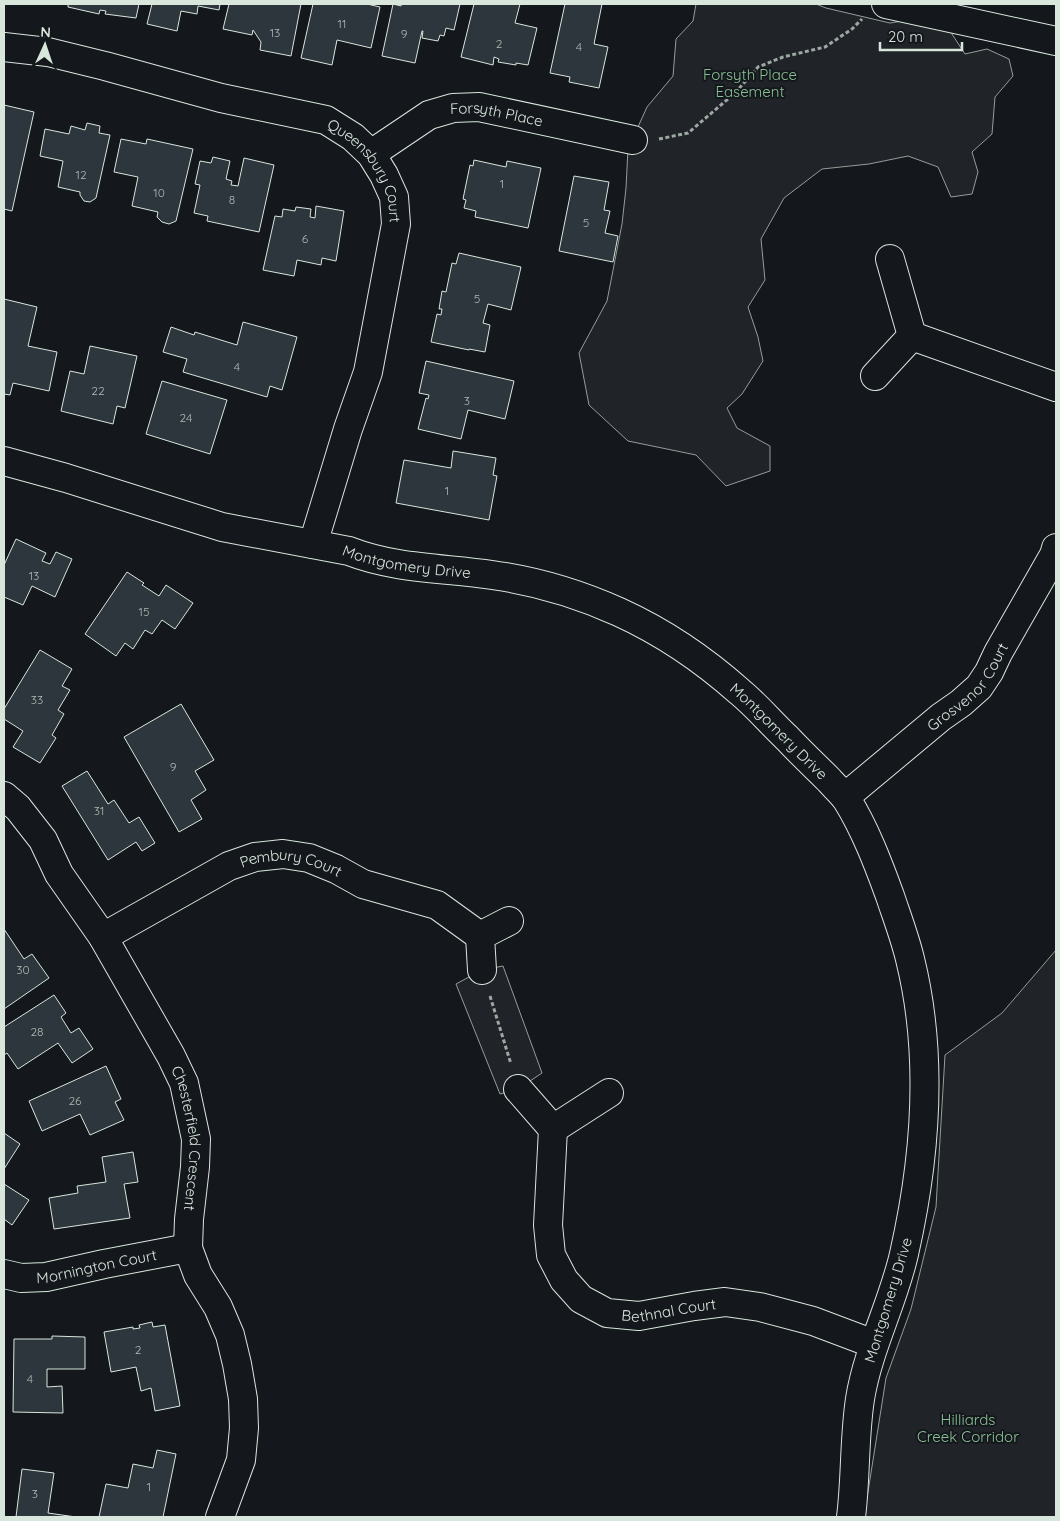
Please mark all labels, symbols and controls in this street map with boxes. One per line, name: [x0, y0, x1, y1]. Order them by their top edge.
house number: 11: [338, 16, 346, 31]
north arrow: [20, 20, 70, 70]
scale bar: [880, 20, 962, 52]
text: N: [40, 23, 51, 41]
house number: 13: [270, 25, 280, 40]
house number: 9: [401, 26, 408, 41]
text: 20 m: [888, 27, 923, 46]
house number: 2: [496, 36, 503, 51]
house number: 4: [576, 39, 582, 54]
park label: Forsyth Place Easement: [703, 65, 797, 101]
street label: Forsyth Place: [450, 97, 545, 130]
street label: Queensbury Court: [324, 114, 405, 223]
house number: 12: [75, 167, 87, 182]
house number: 1: [500, 176, 504, 191]
house number: 10: [153, 185, 165, 200]
house number: 8: [229, 192, 235, 207]
house number: 5: [583, 215, 589, 230]
house number: 6: [302, 231, 309, 246]
house number: 5: [474, 291, 480, 306]
house number: 4: [234, 359, 240, 374]
house number: 22: [91, 383, 105, 398]
house number: 3: [464, 393, 470, 408]
house number: 24: [180, 410, 192, 425]
house number: 1: [445, 483, 449, 498]
street label: Montgomery Drive: [340, 540, 472, 582]
house number: 13: [29, 568, 39, 583]
house number: 15: [139, 604, 149, 619]
street label: Grosvenor Court: [923, 639, 1012, 735]
street label: Montgomery Drive: [726, 678, 832, 783]
house number: 33: [31, 692, 43, 707]
house number: 9: [170, 759, 177, 774]
house number: 31: [94, 803, 104, 818]
street label: Pembury Court: [237, 844, 346, 880]
house number: 30: [16, 962, 30, 977]
house number: 28: [30, 1024, 44, 1039]
street label: Chesterfield Crescent: [168, 1062, 206, 1212]
house number: 26: [68, 1093, 82, 1108]
street label: Montgomery Drive: [860, 1235, 916, 1365]
street label: Mornington Court: [36, 1245, 158, 1287]
street label: Bethnal Court: [621, 1294, 717, 1326]
house number: 2: [135, 1342, 142, 1357]
house number: 4: [27, 1371, 33, 1386]
park label: Hilliards Creek Corridor: [917, 1410, 1019, 1446]
house number: 1: [147, 1479, 151, 1494]
house number: 3: [32, 1486, 38, 1501]

